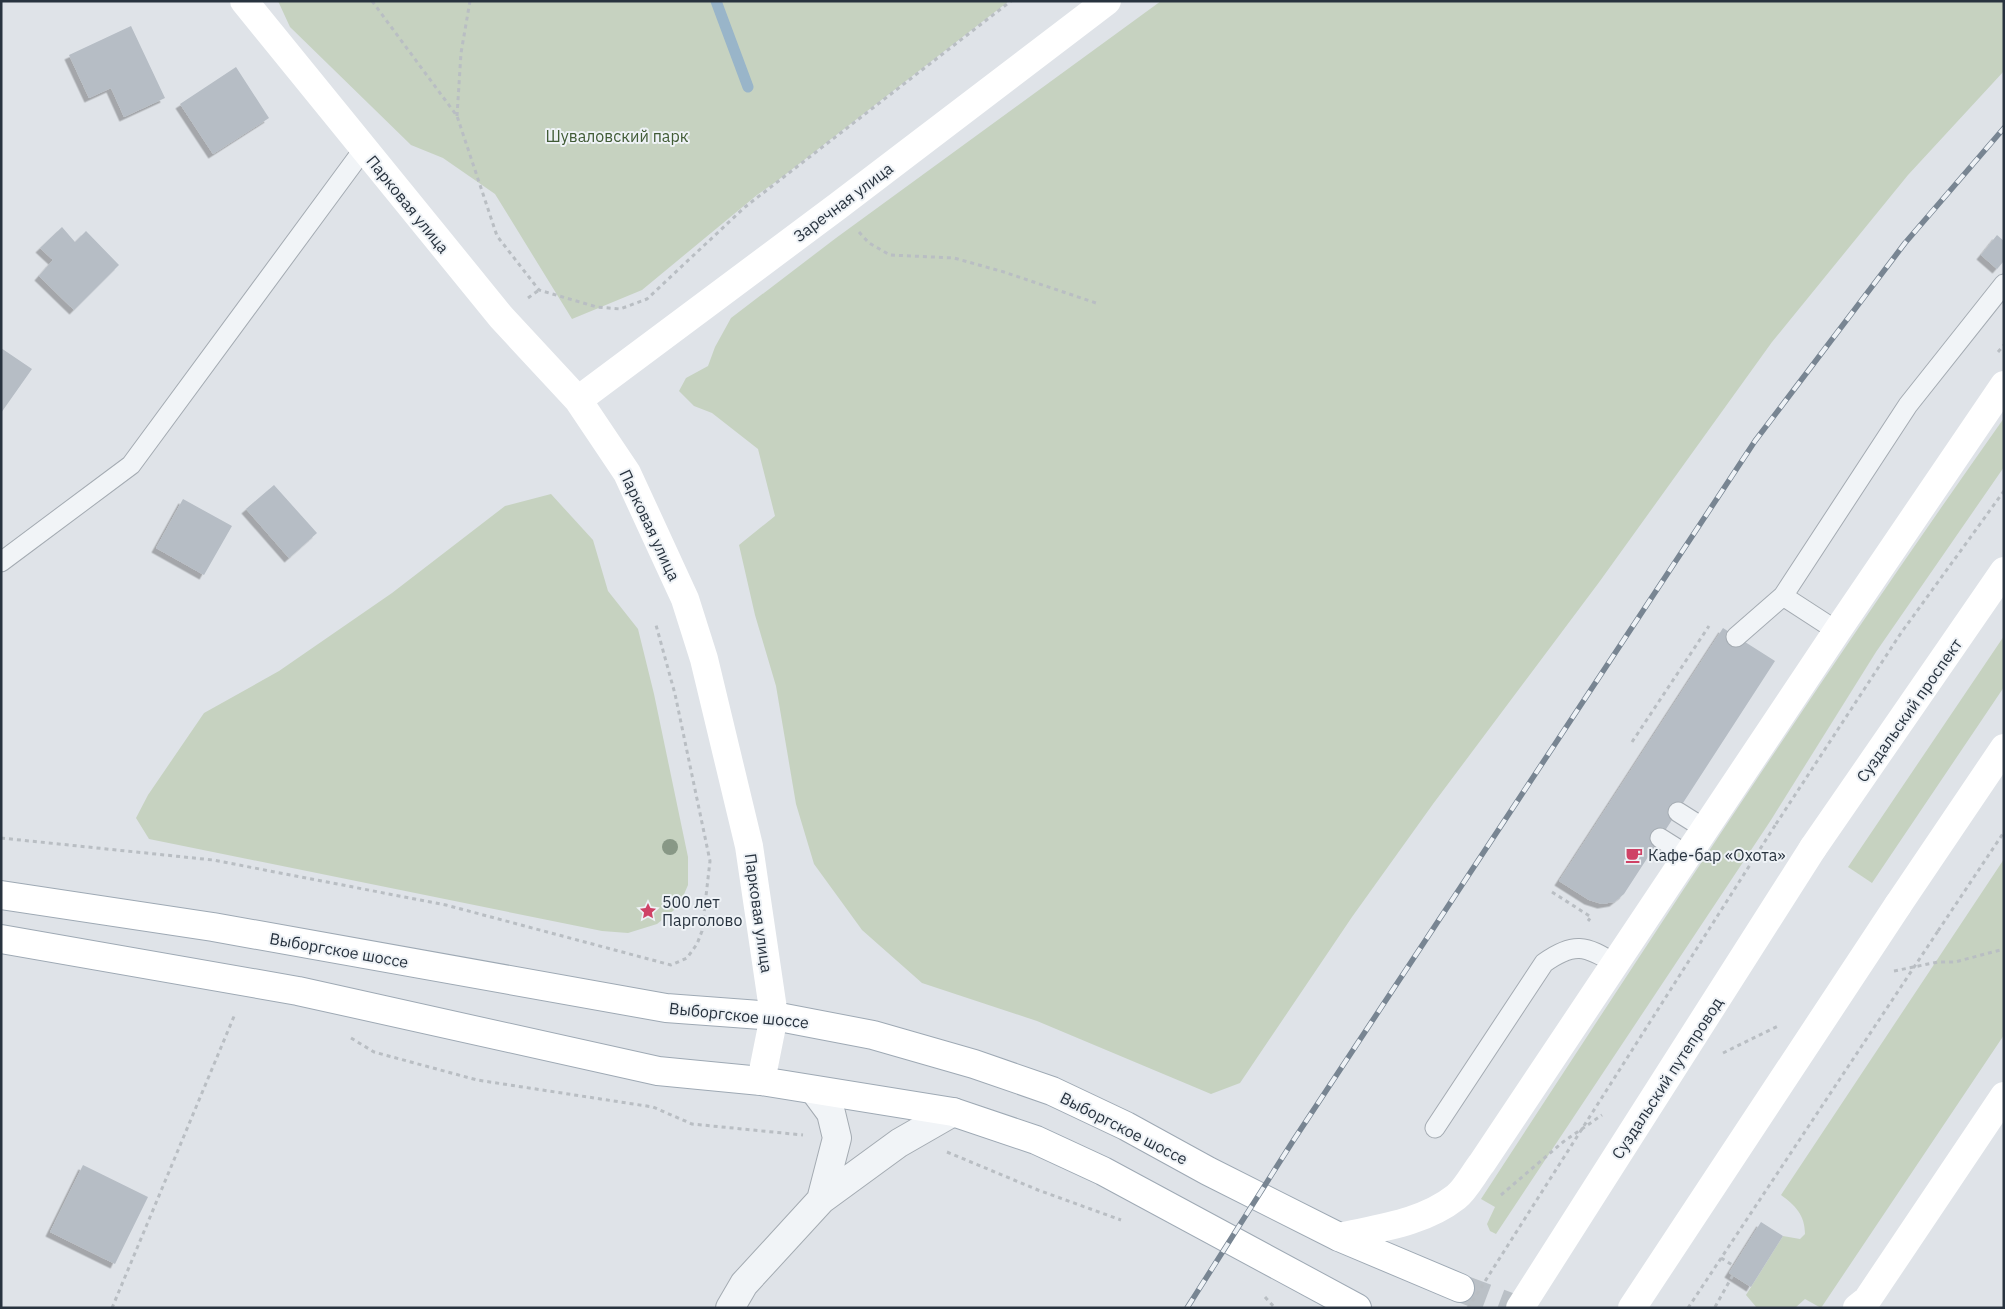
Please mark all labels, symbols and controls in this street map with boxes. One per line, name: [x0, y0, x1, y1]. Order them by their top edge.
park label: Шуваловский парк: [546, 126, 689, 146]
street label: Парковая улица: [362, 151, 454, 257]
street label: Заречная улица: [789, 158, 897, 246]
street label: Парковая улица: [615, 466, 685, 584]
street label: Суздальский проспект: [1852, 634, 1966, 786]
cafe icon: Кафе-бар «Охота»: [1624, 845, 1644, 865]
place label: Кафе-бар «Охота»: [1648, 845, 1785, 865]
street label: Парковая улица: [741, 852, 777, 974]
place label: 500 лет Парголово: [662, 892, 742, 930]
place icon: 500 лет Парголово: [638, 901, 658, 921]
street label: Выборгское шоссе: [268, 928, 410, 972]
street label: Суздальский путепровод: [1607, 993, 1727, 1163]
street label: Выборгское шоссе: [668, 998, 810, 1032]
street label: Выборгское шоссе: [1057, 1087, 1191, 1169]

